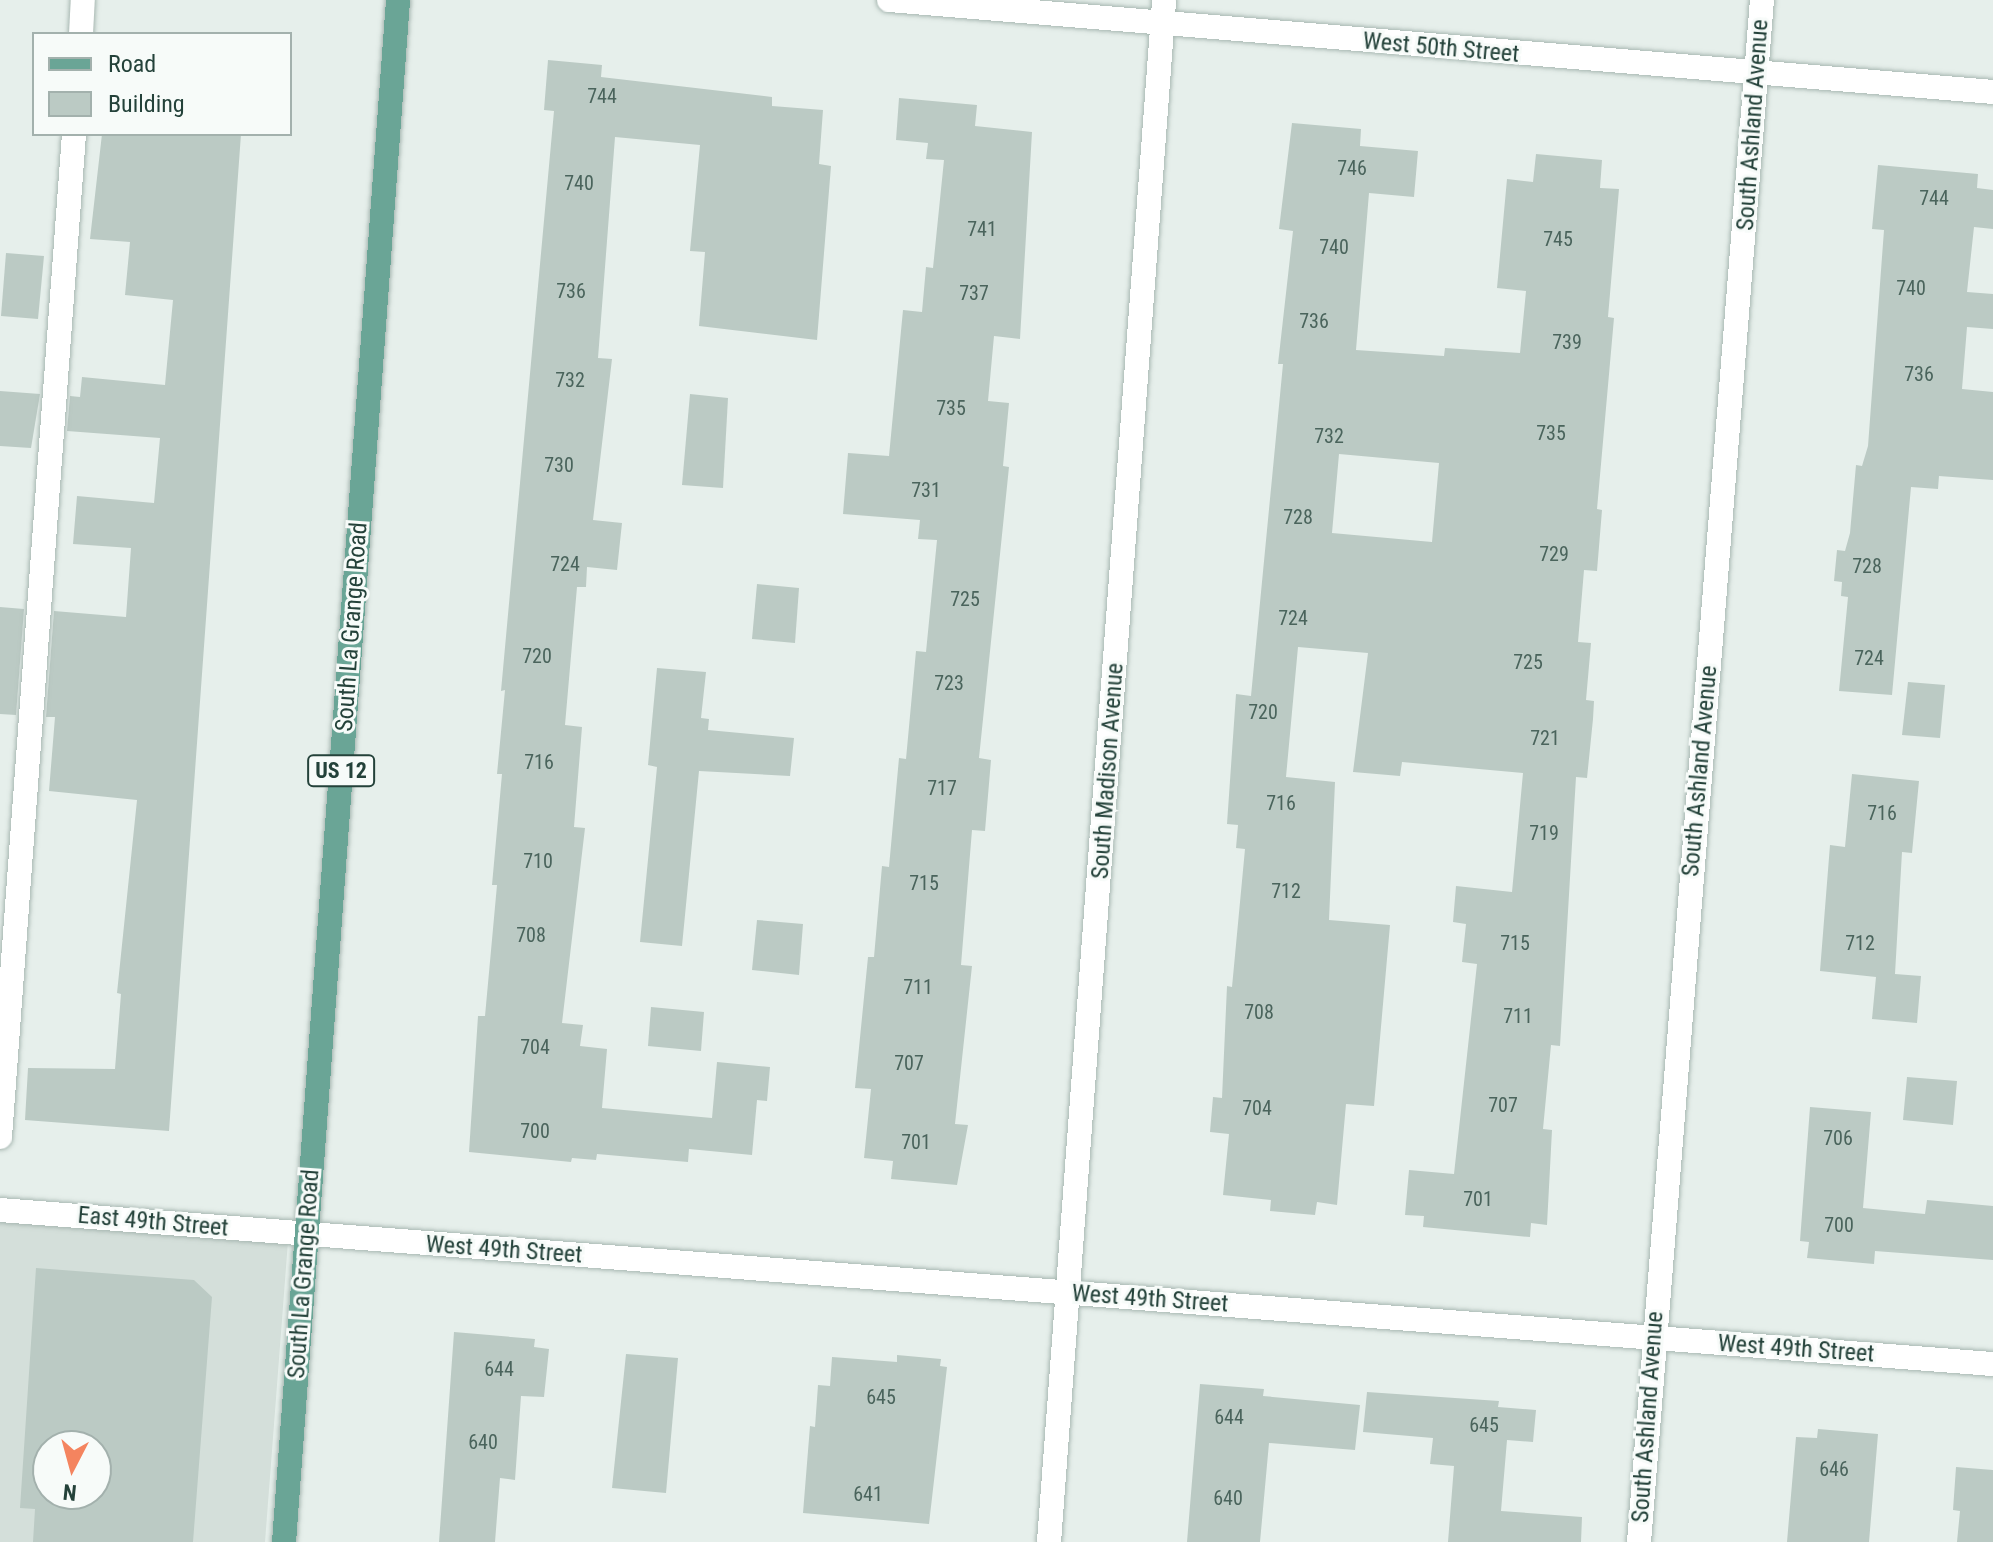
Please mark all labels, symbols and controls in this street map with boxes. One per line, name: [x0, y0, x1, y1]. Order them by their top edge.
street label: South Ashland Avenue: [1731, 18, 1775, 232]
street label: West 50th Street: [1362, 27, 1520, 69]
legend: [32, 32, 292, 136]
text: Road: [108, 50, 156, 78]
house number: 744: [587, 84, 617, 108]
text: Building: [108, 90, 185, 118]
house number: 746: [1337, 156, 1367, 180]
house number: 740: [564, 171, 594, 195]
house number: 744: [1919, 186, 1949, 210]
house number: 741: [967, 217, 997, 241]
house number: 745: [1543, 227, 1573, 251]
house number: 740: [1319, 235, 1349, 259]
house number: 740: [1896, 276, 1926, 300]
house number: 736: [556, 279, 586, 303]
house number: 737: [959, 281, 989, 305]
house number: 736: [1299, 309, 1329, 333]
house number: 739: [1552, 330, 1582, 354]
house number: 736: [1904, 362, 1934, 386]
house number: 732: [555, 368, 585, 392]
house number: 735: [936, 396, 966, 420]
house number: 735: [1536, 421, 1566, 445]
house number: 732: [1314, 424, 1344, 448]
house number: 730: [544, 453, 574, 477]
house number: 731: [911, 478, 941, 502]
house number: 728: [1283, 505, 1313, 529]
street label: South La Grange Road: [330, 521, 374, 733]
house number: 729: [1539, 542, 1569, 566]
house number: 724: [550, 552, 580, 576]
house number: 728: [1852, 554, 1882, 578]
house number: 725: [950, 587, 980, 611]
house number: 724: [1278, 606, 1308, 630]
house number: 720: [522, 644, 552, 668]
house number: 724: [1854, 646, 1884, 670]
house number: 725: [1513, 650, 1543, 674]
street label: South Madison Avenue: [1086, 662, 1130, 880]
street label: South Ashland Avenue: [1676, 664, 1724, 878]
house number: 723: [934, 671, 964, 695]
house number: 720: [1248, 700, 1278, 724]
house number: 721: [1530, 726, 1560, 750]
house number: 716: [524, 750, 554, 774]
road number: US 12: [307, 753, 375, 789]
house number: 717: [927, 776, 957, 800]
house number: 716: [1266, 791, 1296, 815]
house number: 716: [1867, 801, 1897, 825]
house number: 719: [1529, 821, 1559, 845]
house number: 710: [523, 849, 553, 873]
house number: 715: [909, 871, 939, 895]
house number: 712: [1271, 879, 1301, 903]
house number: 708: [516, 923, 546, 947]
house number: 715: [1500, 931, 1530, 955]
house number: 712: [1845, 931, 1875, 955]
house number: 711: [903, 975, 933, 999]
house number: 708: [1244, 1000, 1274, 1024]
house number: 711: [1503, 1004, 1533, 1028]
house number: 704: [520, 1035, 550, 1059]
house number: 707: [894, 1051, 924, 1075]
house number: 707: [1488, 1093, 1518, 1117]
house number: 704: [1242, 1096, 1272, 1120]
house number: 700: [520, 1119, 550, 1143]
house number: 706: [1823, 1126, 1853, 1150]
house number: 701: [901, 1130, 931, 1154]
street label: South La Grange Road: [282, 1168, 326, 1380]
house number: 701: [1463, 1187, 1493, 1211]
street label: East 49th Street: [76, 1201, 230, 1243]
house number: 700: [1824, 1213, 1854, 1237]
street label: West 49th Street: [425, 1230, 583, 1270]
street label: West 49th Street: [1071, 1279, 1229, 1319]
street label: South Ashland Avenue: [1626, 1310, 1670, 1524]
street label: West 49th Street: [1717, 1329, 1875, 1369]
house number: 644: [484, 1357, 514, 1381]
house number: 645: [866, 1385, 896, 1409]
house number: 644: [1214, 1405, 1244, 1429]
house number: 645: [1469, 1413, 1499, 1437]
north arrow: [32, 1430, 112, 1510]
house number: 640: [468, 1430, 498, 1454]
house number: 646: [1819, 1457, 1849, 1481]
text: N: [62, 1479, 78, 1506]
house number: 641: [853, 1482, 883, 1506]
house number: 640: [1213, 1486, 1243, 1510]

